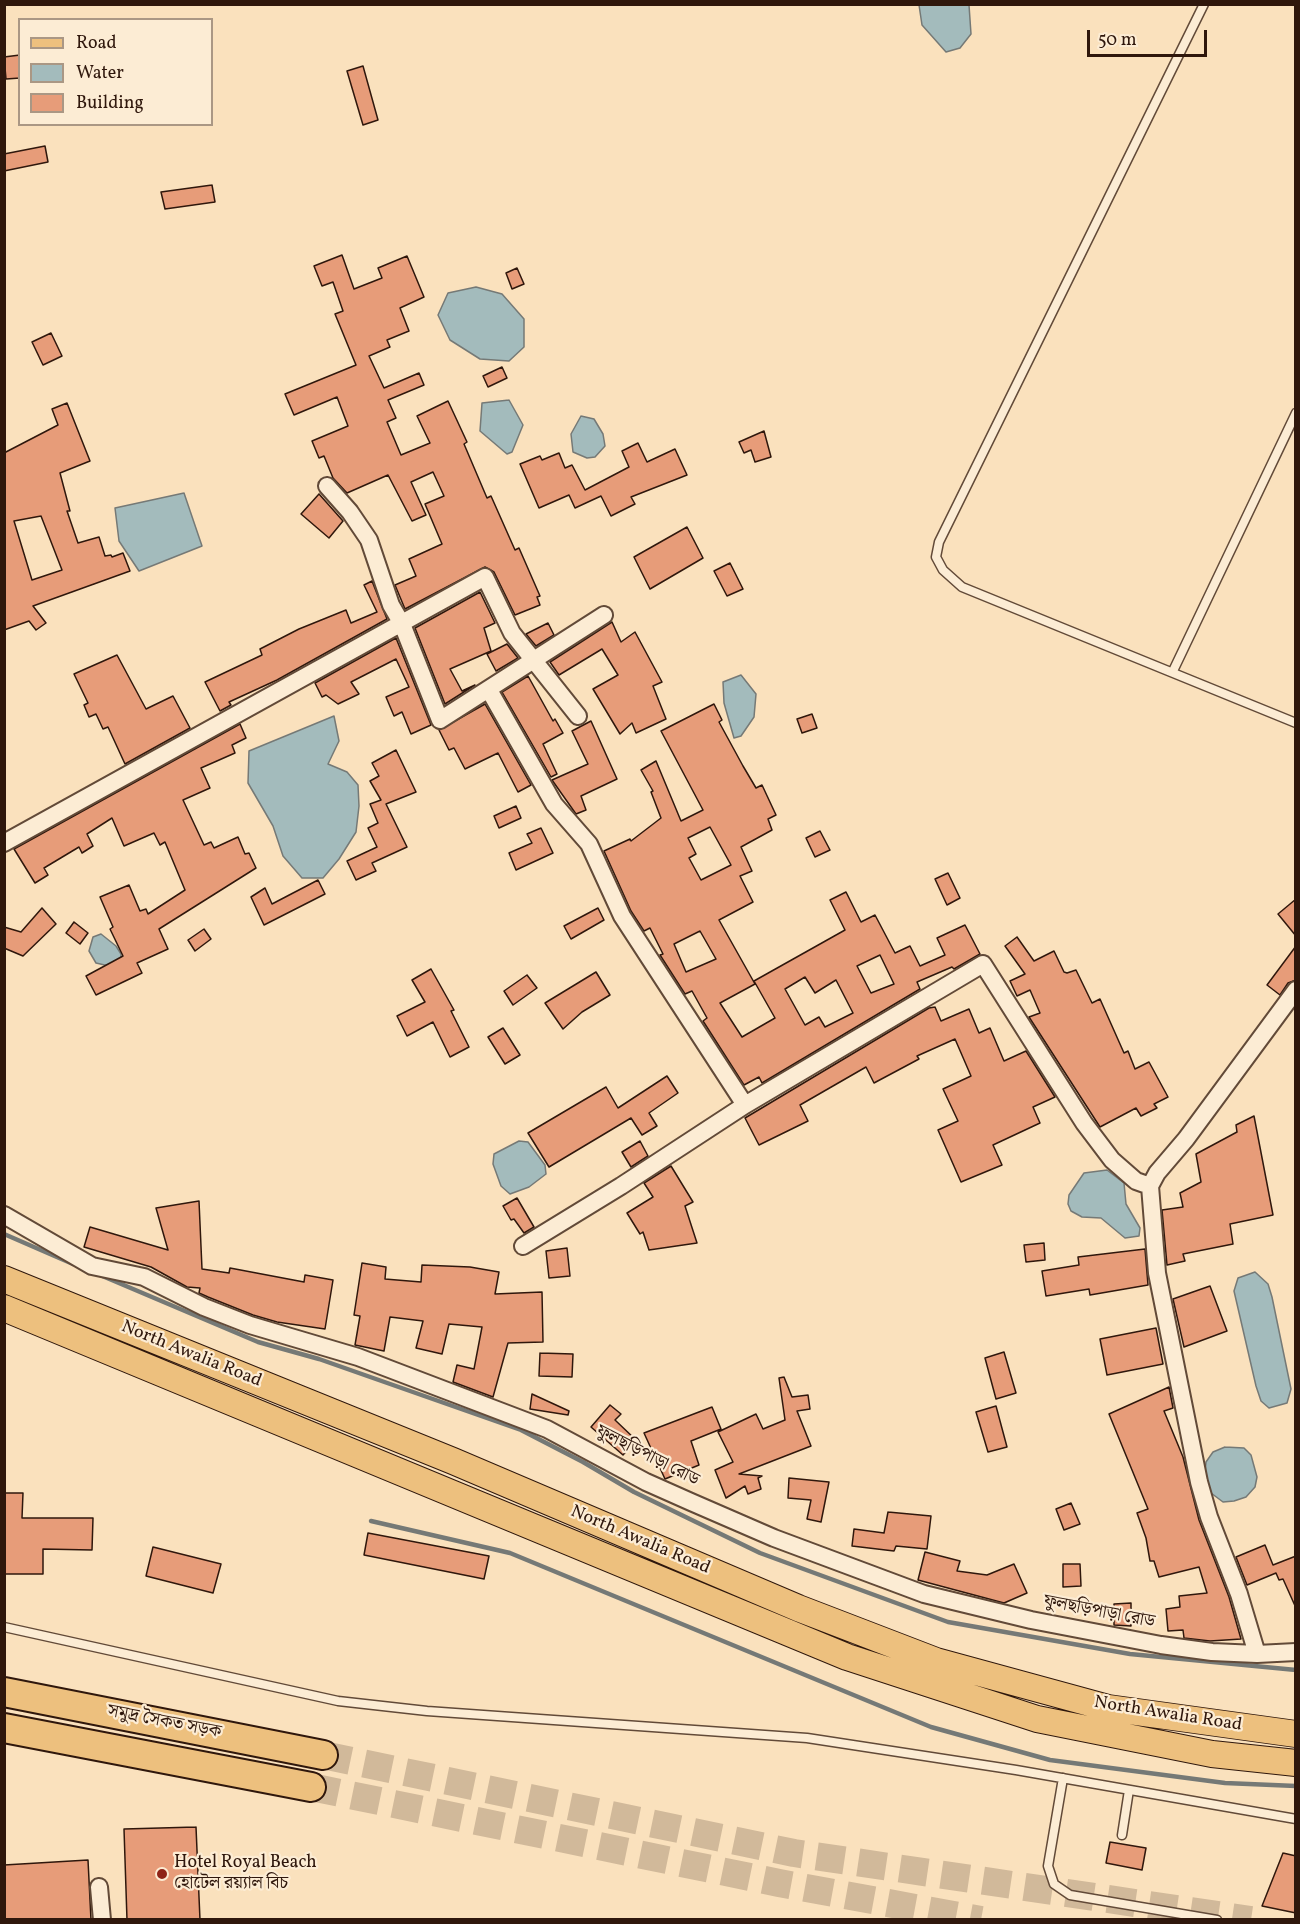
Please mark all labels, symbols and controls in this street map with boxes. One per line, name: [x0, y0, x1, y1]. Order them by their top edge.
legend: [18, 18, 213, 126]
scale bar: [1090, 18, 1210, 56]
text: 50 m: [1098, 28, 1137, 53]
text: Road: [76, 31, 117, 56]
text: Water: [76, 61, 124, 86]
text: Building: [76, 91, 144, 116]
street label: North Awalia Road: [118, 1317, 264, 1393]
street label: ফুলছড়িপাড়া রোড: [592, 1422, 702, 1492]
street label: North Awalia Road: [567, 1502, 713, 1580]
street label: ফুলছড়িপাড়া রোড: [1042, 1592, 1156, 1634]
street label: North Awalia Road: [1092, 1693, 1244, 1737]
street label: সমুদ্র সৈকত সড়ক: [105, 1701, 223, 1745]
place label: Hotel Royal Beach হোটেল রয়্যাল বিচ: [174, 1853, 317, 1896]
marker: Hotel Royal Beach হোটেল রয়্যাল বিচ: [155, 1867, 169, 1881]

